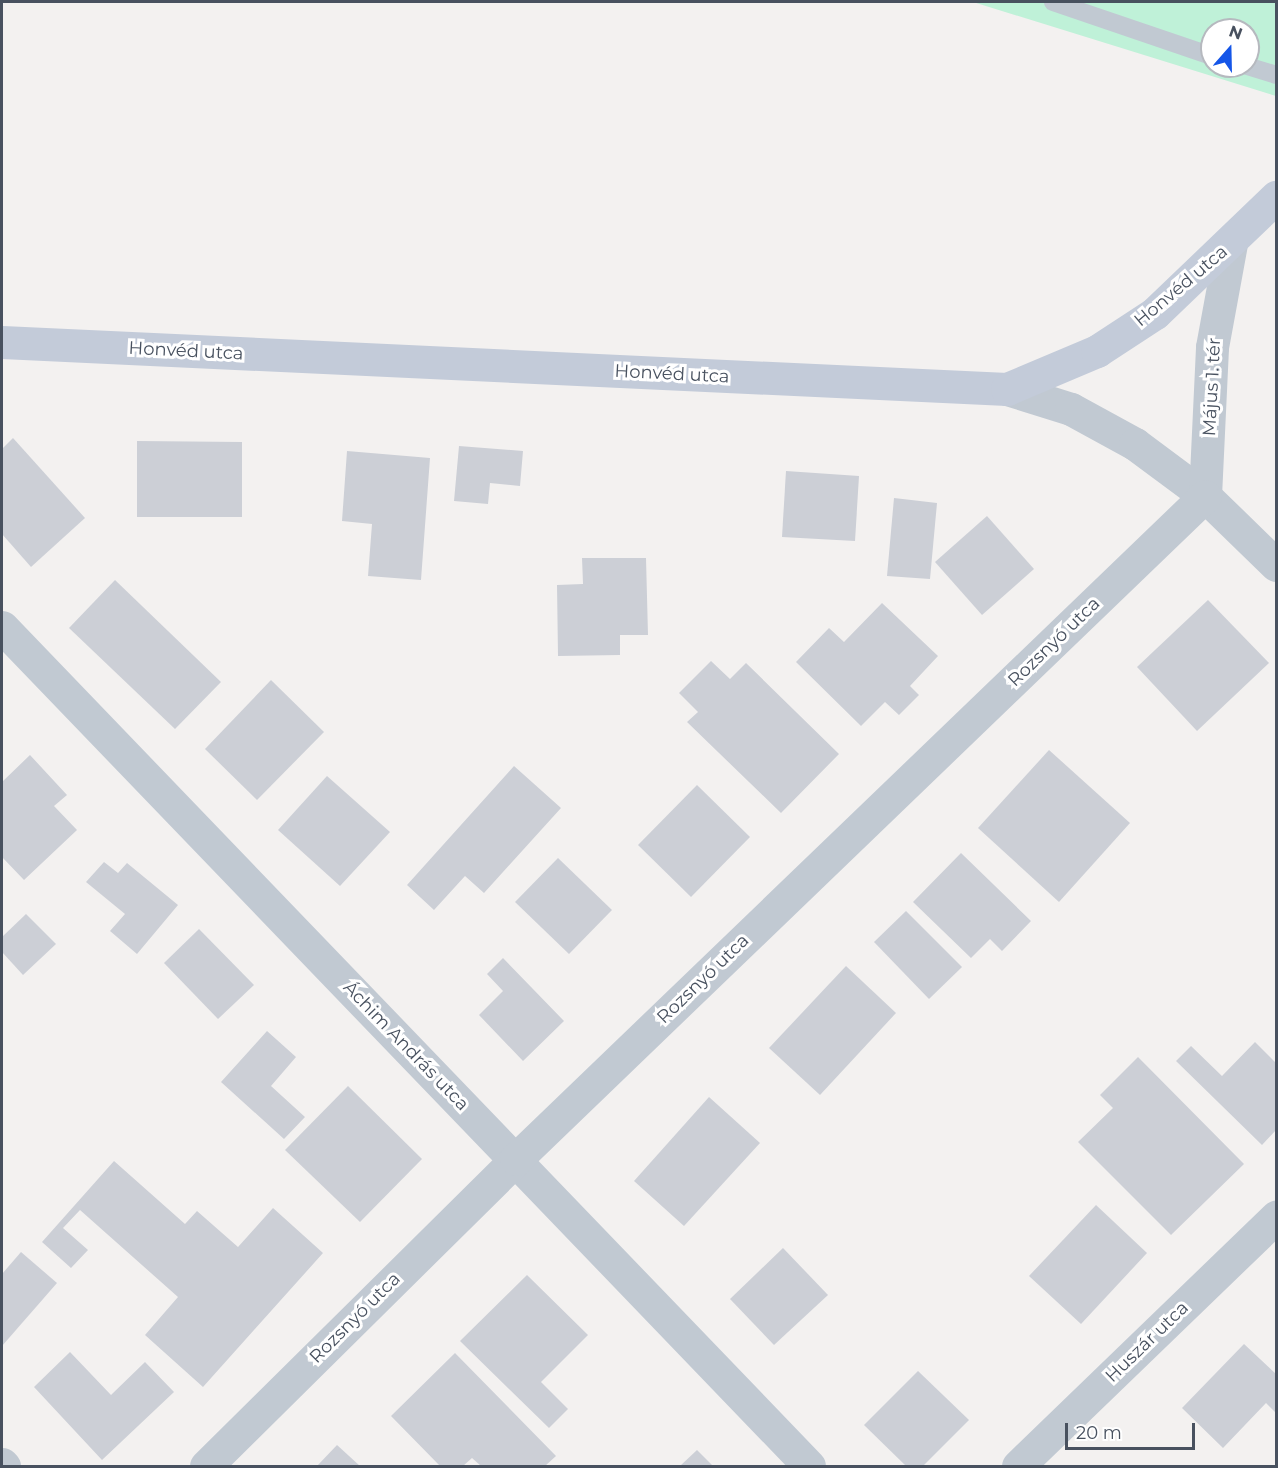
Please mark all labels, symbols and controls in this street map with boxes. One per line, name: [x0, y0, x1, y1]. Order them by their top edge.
north arrow: [1200, 18, 1260, 78]
text: N: [1226, 21, 1245, 44]
street label: Honvéd utca: [1130, 241, 1232, 331]
street label: Honvéd utca: [128, 337, 244, 365]
street label: Május 1. tér: [1199, 337, 1225, 437]
street label: Honvéd utca: [614, 360, 730, 388]
street label: Rozsnyó utca: [1004, 593, 1104, 691]
street label: Rozsnyó utca: [653, 930, 753, 1028]
street label: Áchim András utca: [339, 977, 473, 1115]
street label: Rozsnyó utca: [305, 1268, 405, 1368]
street label: Huszár utca: [1101, 1297, 1193, 1387]
scale bar: [1068, 1411, 1198, 1449]
text: 20 m: [1076, 1422, 1122, 1444]

